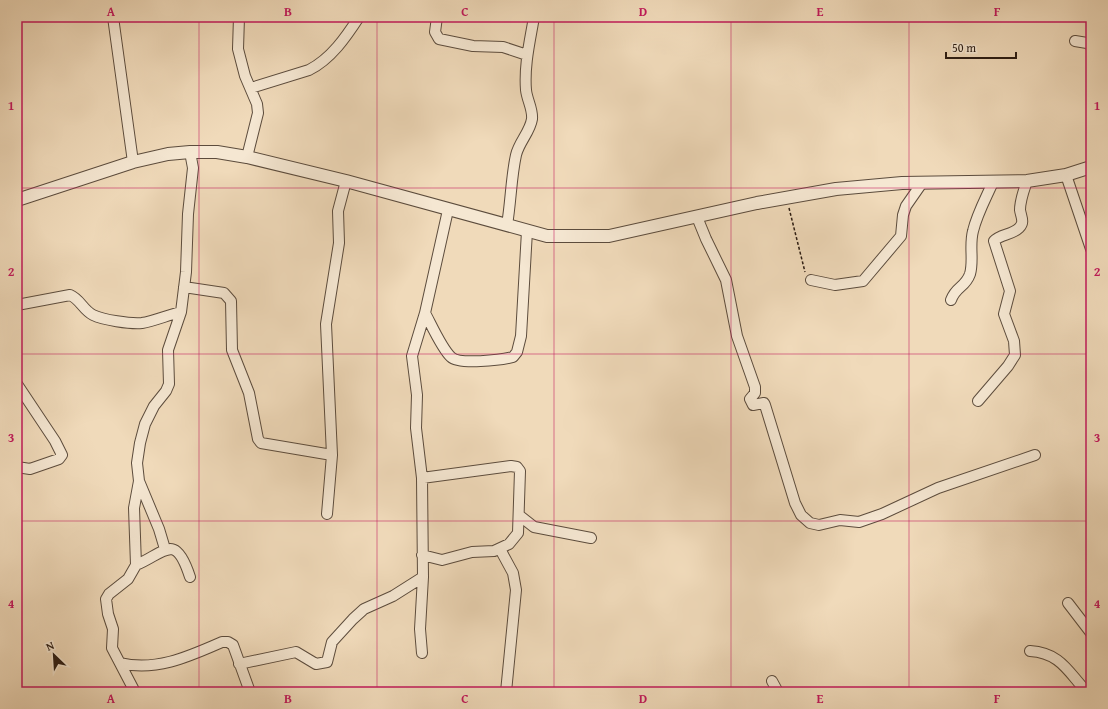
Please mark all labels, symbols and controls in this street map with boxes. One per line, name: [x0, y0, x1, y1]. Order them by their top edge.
text: A: [107, 2, 116, 21]
text: B: [284, 2, 292, 21]
text: C: [461, 2, 469, 21]
text: D: [639, 2, 647, 21]
text: E: [817, 2, 824, 21]
text: F: [994, 2, 1001, 21]
scale bar: [946, 34, 1016, 60]
text: 50 m: [952, 39, 976, 56]
text: 1: [8, 96, 14, 115]
text: 1: [1094, 96, 1100, 115]
text: 2: [8, 262, 15, 281]
text: 2: [1094, 262, 1101, 281]
text: 3: [8, 428, 14, 447]
text: 3: [1094, 428, 1100, 447]
text: 4: [8, 594, 15, 613]
text: 4: [1094, 594, 1101, 613]
north arrow: [34, 635, 74, 675]
text: N: [43, 637, 57, 655]
text: A: [107, 689, 116, 708]
text: B: [284, 689, 292, 708]
text: C: [461, 689, 469, 708]
text: D: [639, 689, 647, 708]
text: E: [817, 689, 824, 708]
text: F: [994, 689, 1001, 708]

